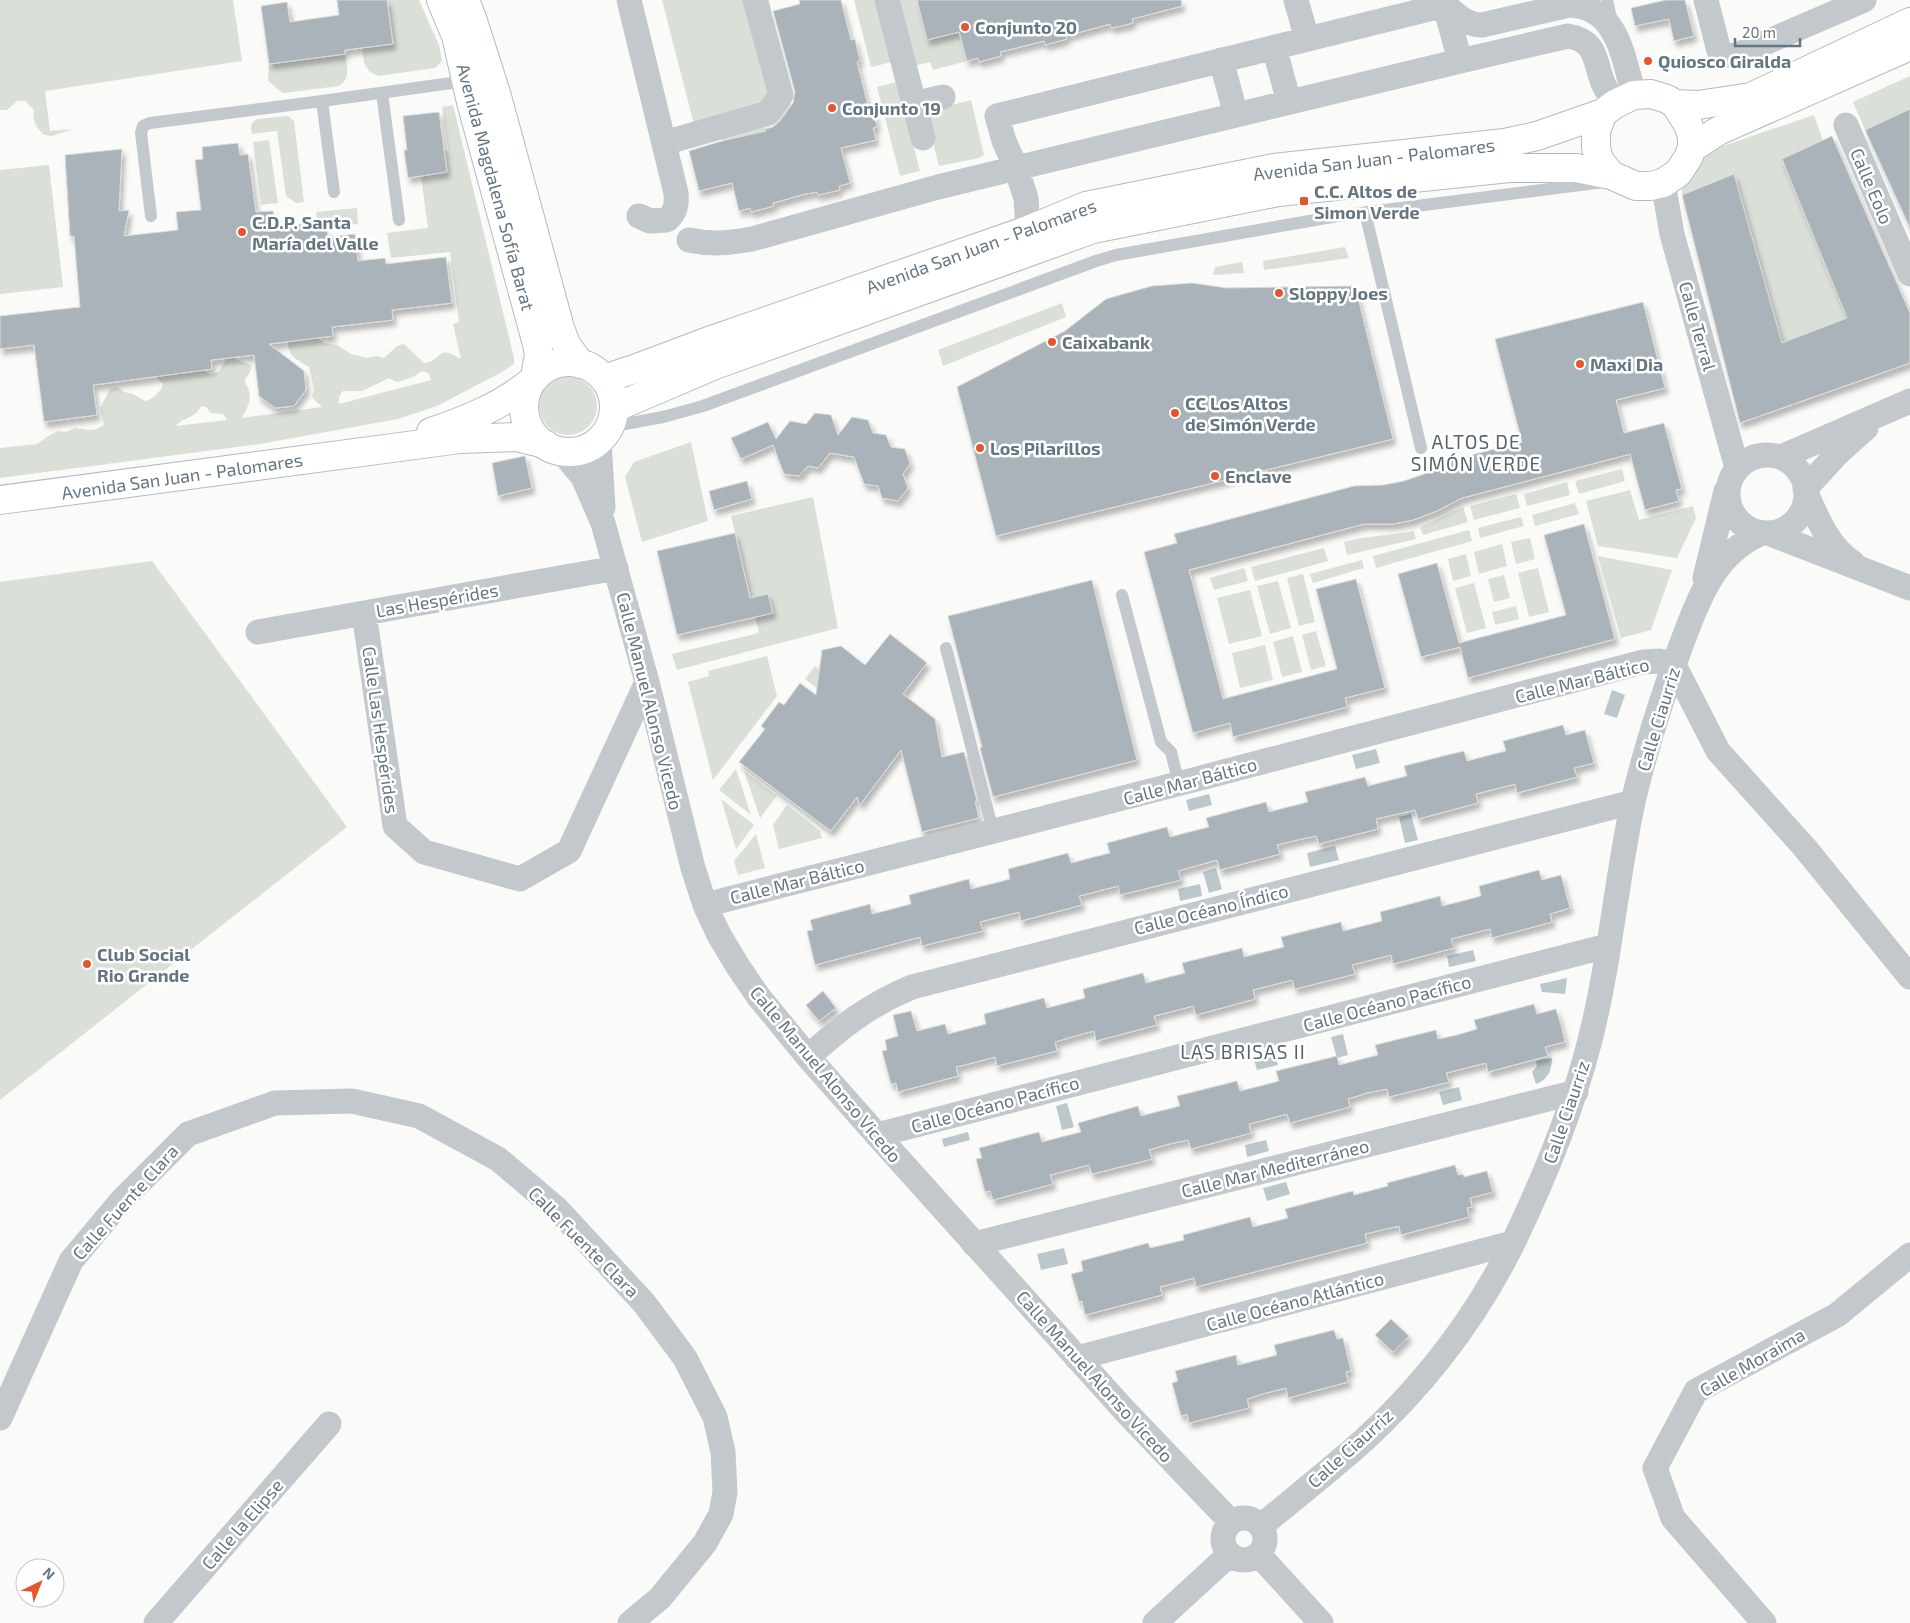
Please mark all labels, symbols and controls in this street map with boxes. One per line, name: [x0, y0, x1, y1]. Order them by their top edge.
scale bar: [1735, 15, 1800, 47]
place label: Conjunto 20: [975, 16, 1077, 38]
marker: Conjunto 20: [959, 21, 971, 33]
text: 20 m: [1742, 23, 1776, 41]
place label: Quiosco Giralda: [1658, 50, 1791, 72]
marker: Quiosco Giralda: [1642, 55, 1654, 67]
street label: Avenida Magdalena Sofía Barat: [452, 61, 540, 313]
place label: Conjunto 19: [842, 97, 941, 119]
marker: Conjunto 19: [826, 102, 838, 114]
street label: Avenida San Juan - Palomares: [1252, 133, 1496, 185]
street label: Calle Eolo: [1846, 145, 1898, 227]
place label: C.C. Altos de Simon Verde: [1314, 180, 1420, 223]
street label: Avenida San Juan - Palomares: [863, 194, 1099, 298]
marker: C.C. Altos de Simon Verde: [1298, 195, 1310, 207]
place label: C.D.P. Santa María del Valle: [252, 211, 379, 254]
marker: C.D.P. Santa María del Valle: [236, 226, 248, 238]
street label: Calle Terral: [1675, 279, 1721, 374]
place label: Sloppy Joes: [1289, 282, 1388, 304]
marker: Sloppy Joes: [1273, 287, 1285, 299]
place label: Caixabank: [1062, 331, 1150, 353]
marker: Caixabank: [1046, 336, 1058, 348]
place label: Maxi Dia: [1590, 353, 1663, 375]
marker: Maxi Dia: [1574, 358, 1586, 370]
place label: CC Los Altos de Simón Verde: [1185, 392, 1316, 435]
marker: CC Los Altos de Simón Verde: [1169, 407, 1181, 419]
district label: ALTOS DE SIMÓN VERDE: [1411, 430, 1541, 475]
place label: Los Pilarillos: [990, 437, 1101, 459]
marker: Los Pilarillos: [974, 442, 986, 454]
street label: Avenida San Juan - Palomares: [60, 448, 304, 504]
place label: Enclave: [1225, 465, 1292, 487]
marker: Enclave: [1209, 470, 1221, 482]
street label: Las Hespérides: [374, 578, 500, 622]
street label: Calle Manuel Alonso Vicedo: [612, 590, 688, 812]
street label: Calle Las Hespérides: [358, 645, 404, 815]
street label: Calle Mar Báltico: [1513, 653, 1651, 707]
street label: Calle Ciaurriz: [1632, 664, 1684, 774]
street label: Calle Mar Báltico: [1121, 753, 1259, 809]
street label: Calle Mar Báltico: [728, 854, 866, 908]
street label: Calle Océano Índico: [1132, 879, 1290, 939]
place label: Club Social Rio Grande: [97, 943, 190, 986]
marker: Club Social Rio Grande: [81, 958, 93, 970]
street label: Calle Océano Pacífico: [1301, 970, 1473, 1036]
street label: Calle Manuel Alonso Vicedo: [746, 981, 906, 1167]
district label: LAS BRISAS II: [1180, 1040, 1306, 1063]
street label: Calle Ciaurriz: [1538, 1058, 1594, 1166]
street label: Calle Océano Pacífico: [909, 1071, 1081, 1137]
street label: Calle Mar Mediterráneo: [1179, 1134, 1371, 1202]
street label: Calle Fuente Clara: [67, 1140, 183, 1264]
street label: Calle Fuente Clara: [524, 1182, 644, 1302]
street label: Calle Océano Atlántico: [1204, 1267, 1386, 1335]
street label: Calle Manuel Alonso Vicedo: [1012, 1286, 1178, 1466]
street label: Calle Moraima: [1696, 1323, 1808, 1401]
street label: Calle Ciaurriz: [1303, 1404, 1397, 1492]
street label: Calle la Elipse: [197, 1474, 287, 1574]
north arrow: [15, 1558, 65, 1608]
text: N: [40, 1563, 59, 1583]

